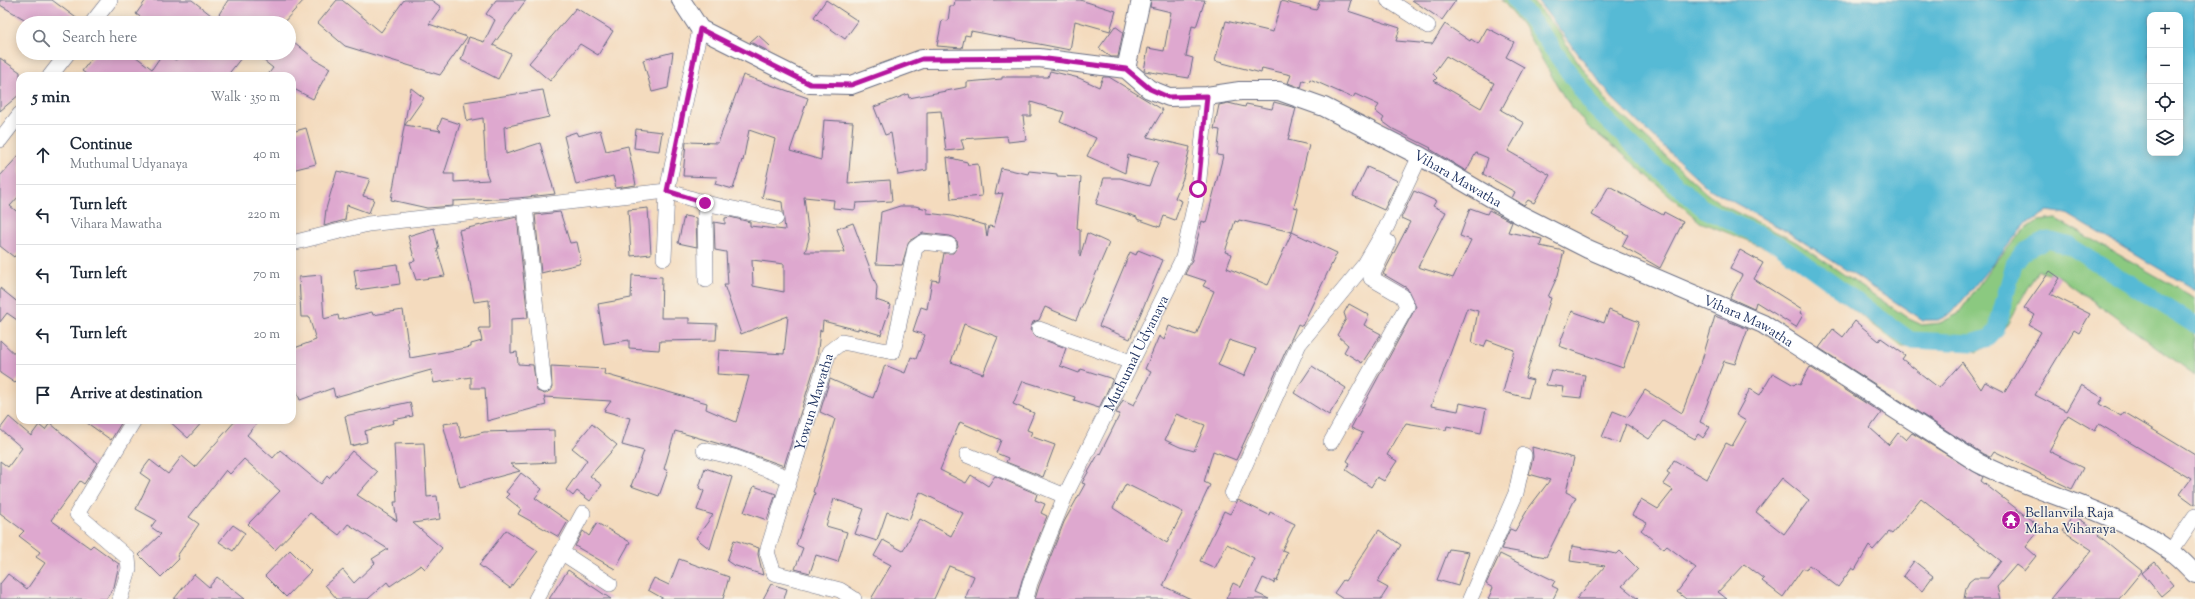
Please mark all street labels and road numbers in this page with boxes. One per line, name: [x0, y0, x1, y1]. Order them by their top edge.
street label: Vihara Mawatha: [1410, 146, 1505, 214]
street label: Vihara Mawatha: [1699, 291, 1797, 353]
street label: Muthumal Udyanaya: [1101, 292, 1175, 415]
street label: Yowun Mawatha: [791, 351, 840, 454]

